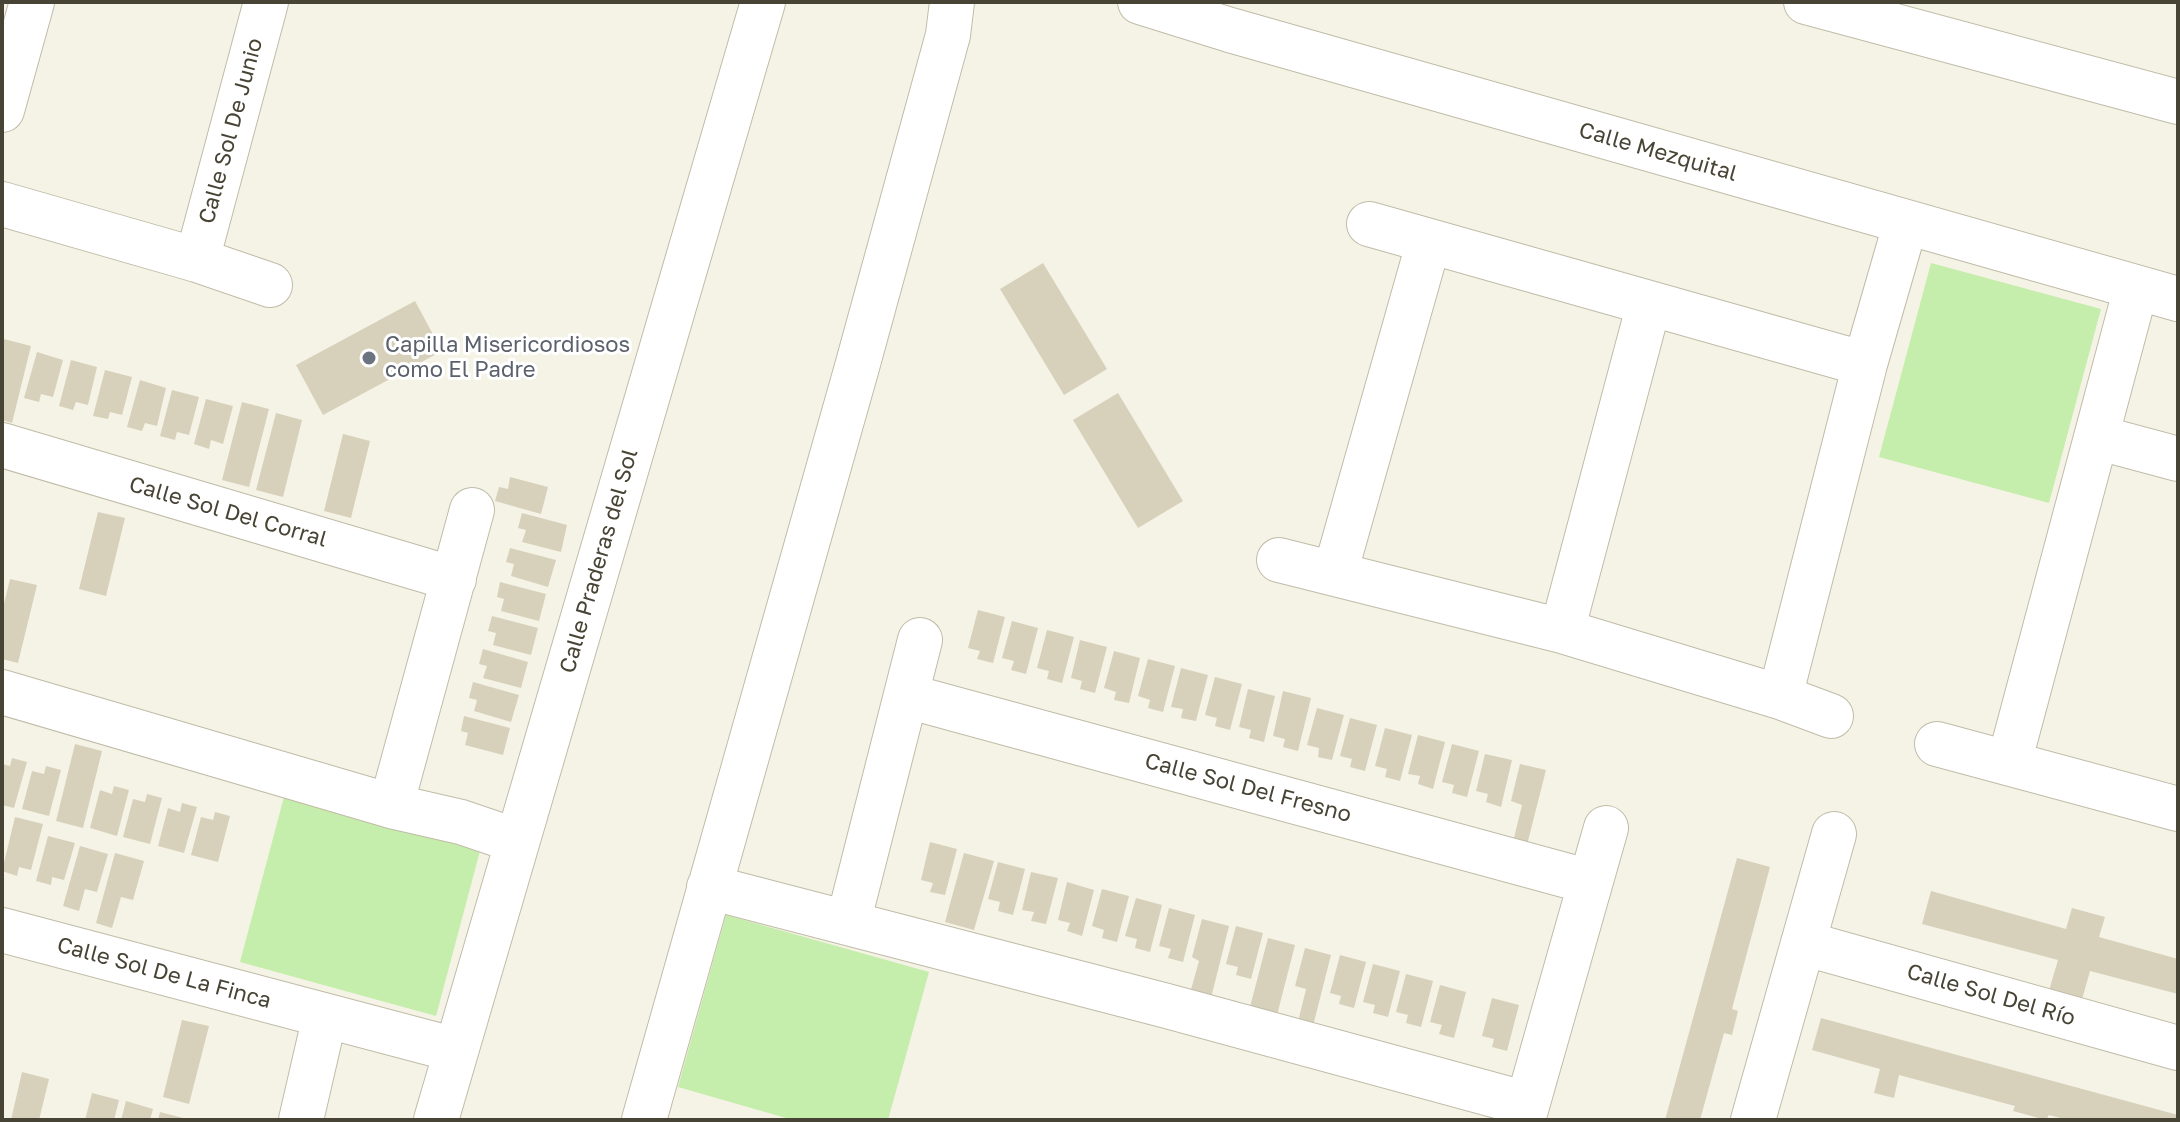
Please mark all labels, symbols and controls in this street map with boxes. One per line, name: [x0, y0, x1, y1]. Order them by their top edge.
street label: Calle Sol De Junio: [194, 35, 268, 227]
street label: Calle Mezquital: [1576, 117, 1740, 187]
place label: Capilla Misericordiosos como El Padre: [385, 332, 630, 384]
marker: Capilla Misericordiosos como El Padre: [360, 349, 378, 367]
street label: Calle Praderas del Sol: [554, 446, 644, 676]
street label: Calle Sol Del Corral: [126, 471, 330, 553]
street label: Calle Sol Del Fresno: [1142, 748, 1354, 828]
street label: Calle Sol De La Finca: [54, 932, 274, 1014]
street label: Calle Sol Del Río: [1904, 958, 2078, 1032]

